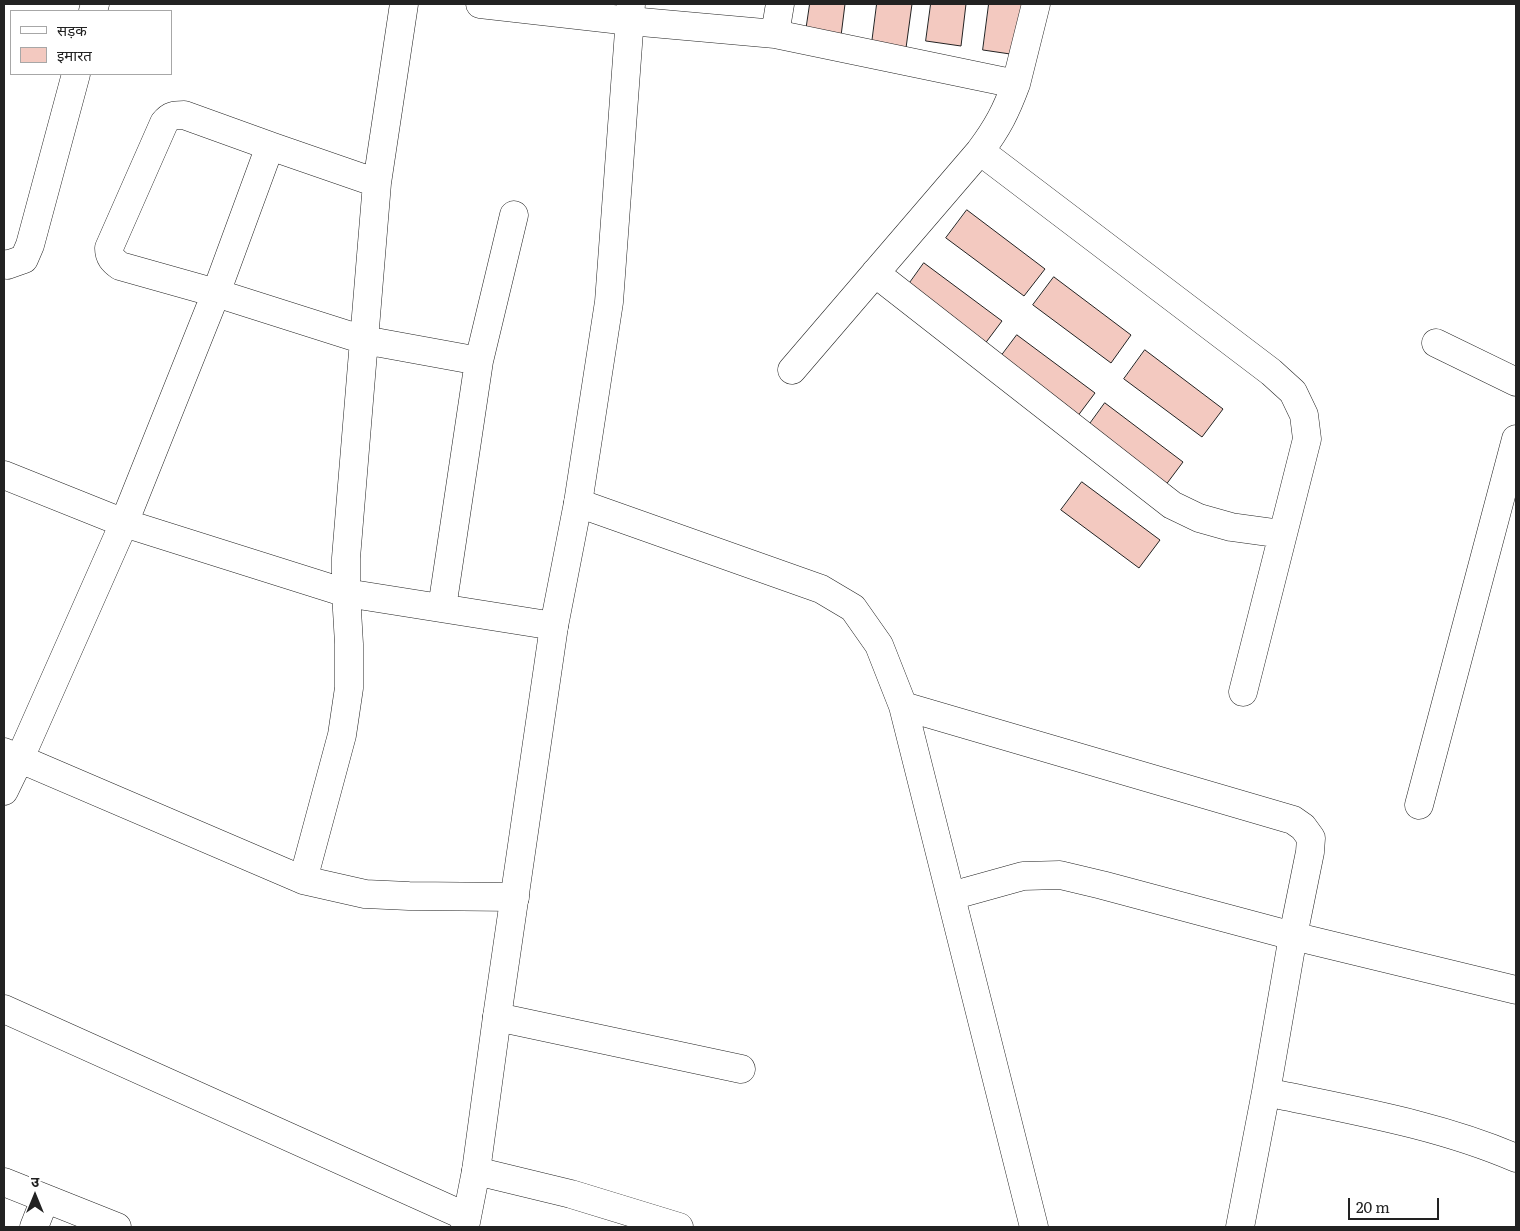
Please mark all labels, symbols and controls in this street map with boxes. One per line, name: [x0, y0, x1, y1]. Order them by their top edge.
legend: [10, 10, 172, 75]
text: सड़क: [57, 18, 87, 41]
text: इमारत: [57, 43, 92, 66]
north arrow: [10, 1171, 60, 1221]
text: उ: [31, 1171, 39, 1191]
scale bar: [1350, 1188, 1441, 1220]
text: 20 m: [1356, 1195, 1390, 1218]

